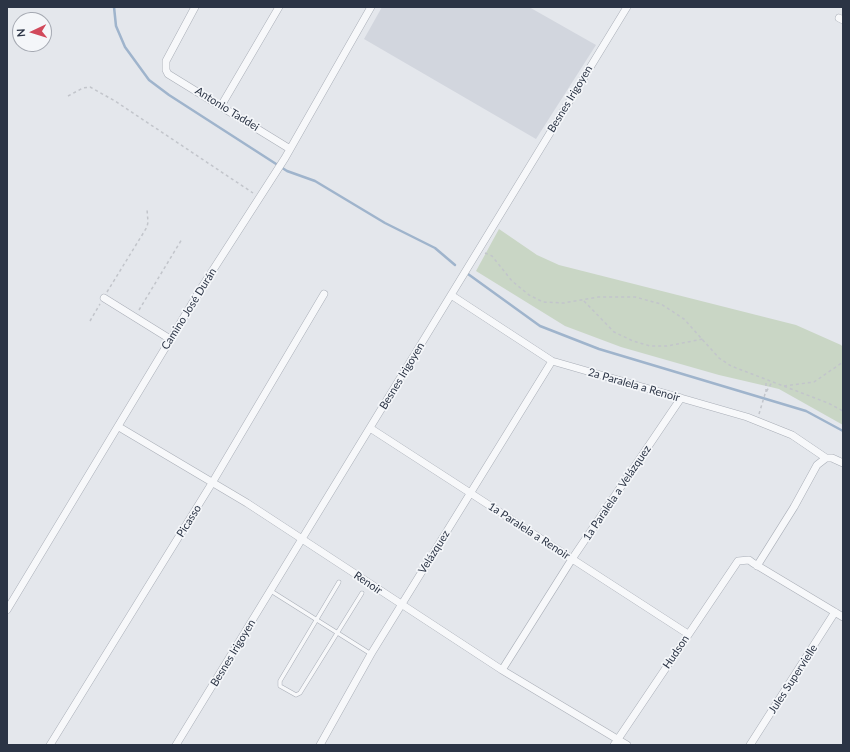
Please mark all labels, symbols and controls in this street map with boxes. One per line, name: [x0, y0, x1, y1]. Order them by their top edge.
north arrow: [12, 12, 52, 52]
text: N: [14, 28, 27, 37]
street label: Besnes Irigoyen: [545, 63, 595, 135]
street label: Antonio Taddei: [193, 84, 261, 134]
street label: Camino José Durán: [159, 266, 219, 352]
street label: Besnes Irigoyen: [377, 340, 427, 412]
street label: 2a Paralela a Renoir: [587, 366, 681, 404]
street label: 1a Paralela a Velázquez: [580, 443, 654, 543]
street label: 1a Paralela a Renoir: [486, 500, 572, 562]
street label: Picasso: [174, 502, 204, 540]
street label: Velázquez: [416, 528, 452, 576]
street label: Renoir: [351, 569, 385, 597]
street label: Besnes Irigoyen: [208, 617, 258, 689]
street label: Hudson: [660, 633, 692, 671]
street label: Jules Supervielle: [766, 642, 820, 716]

